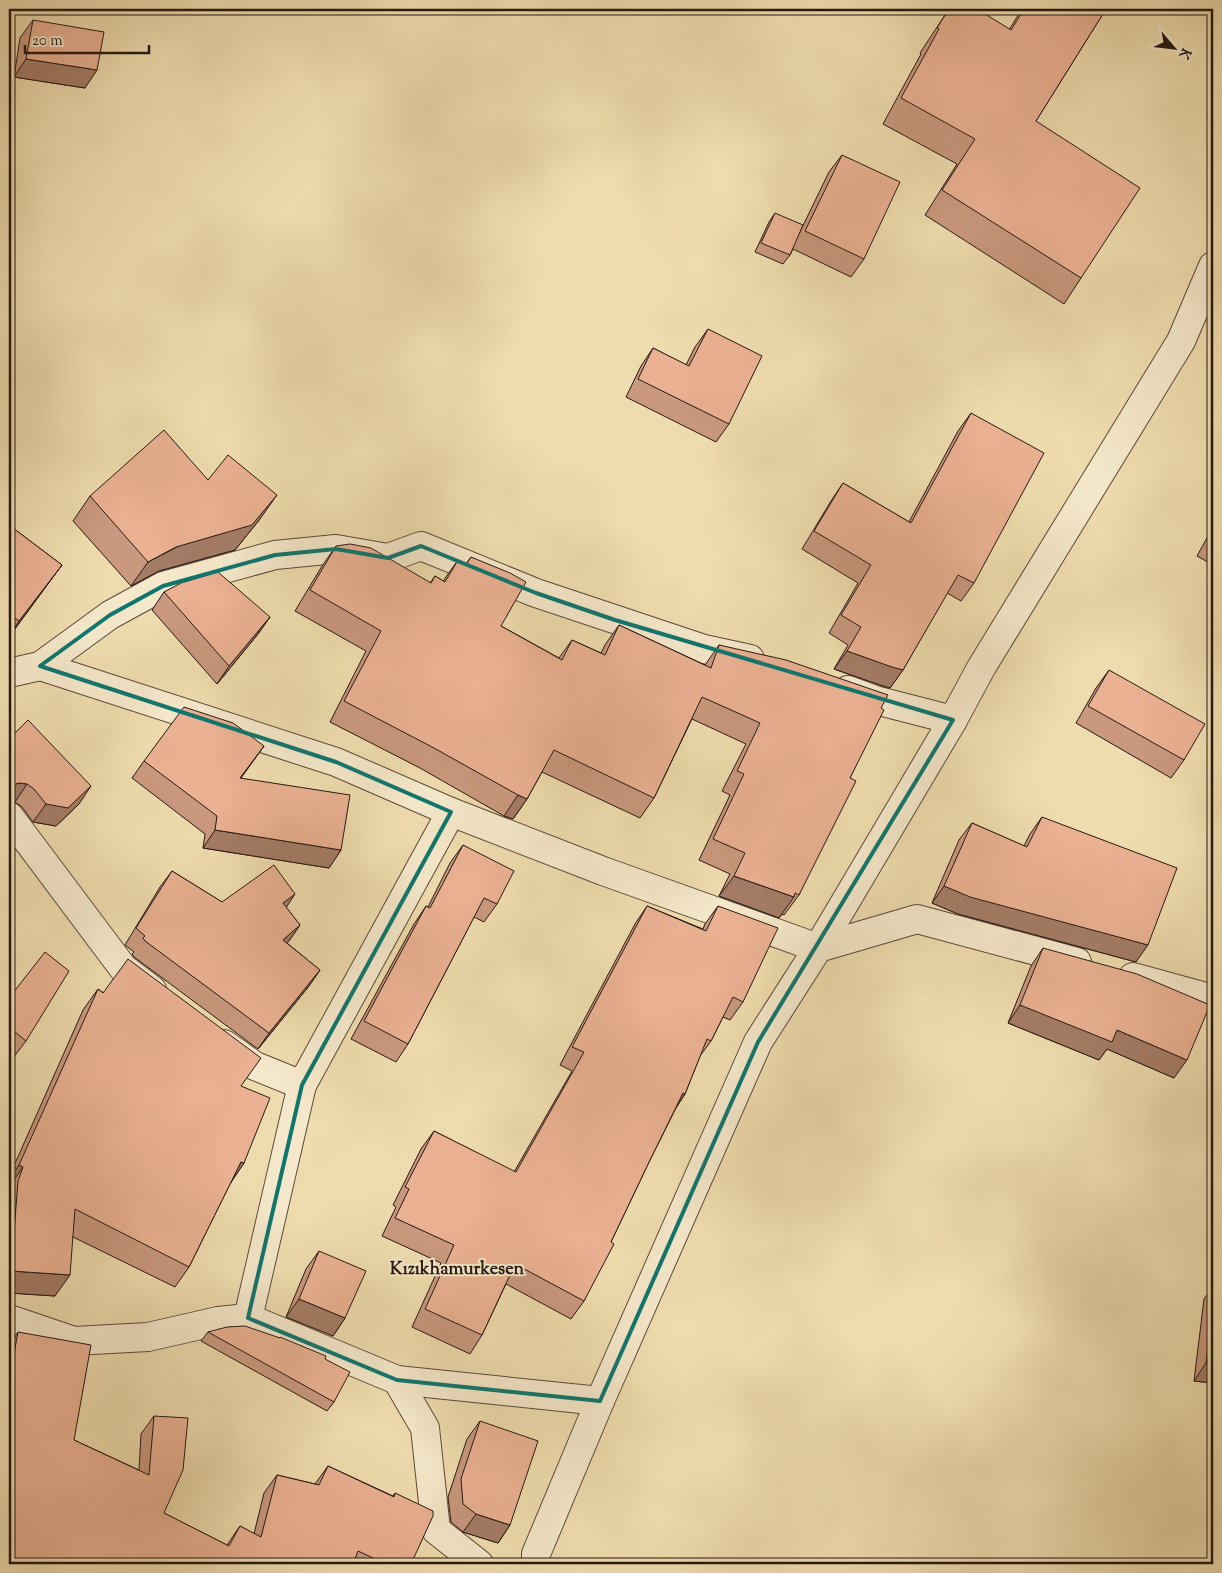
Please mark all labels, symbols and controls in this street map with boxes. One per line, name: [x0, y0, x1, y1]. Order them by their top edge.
scale bar: [25, 22, 149, 54]
north arrow: [1150, 22, 1200, 72]
text: 20 m: [32, 31, 63, 52]
text: K: [1172, 44, 1195, 63]
district label: Kızıkhamurkesen: [390, 1257, 525, 1283]

